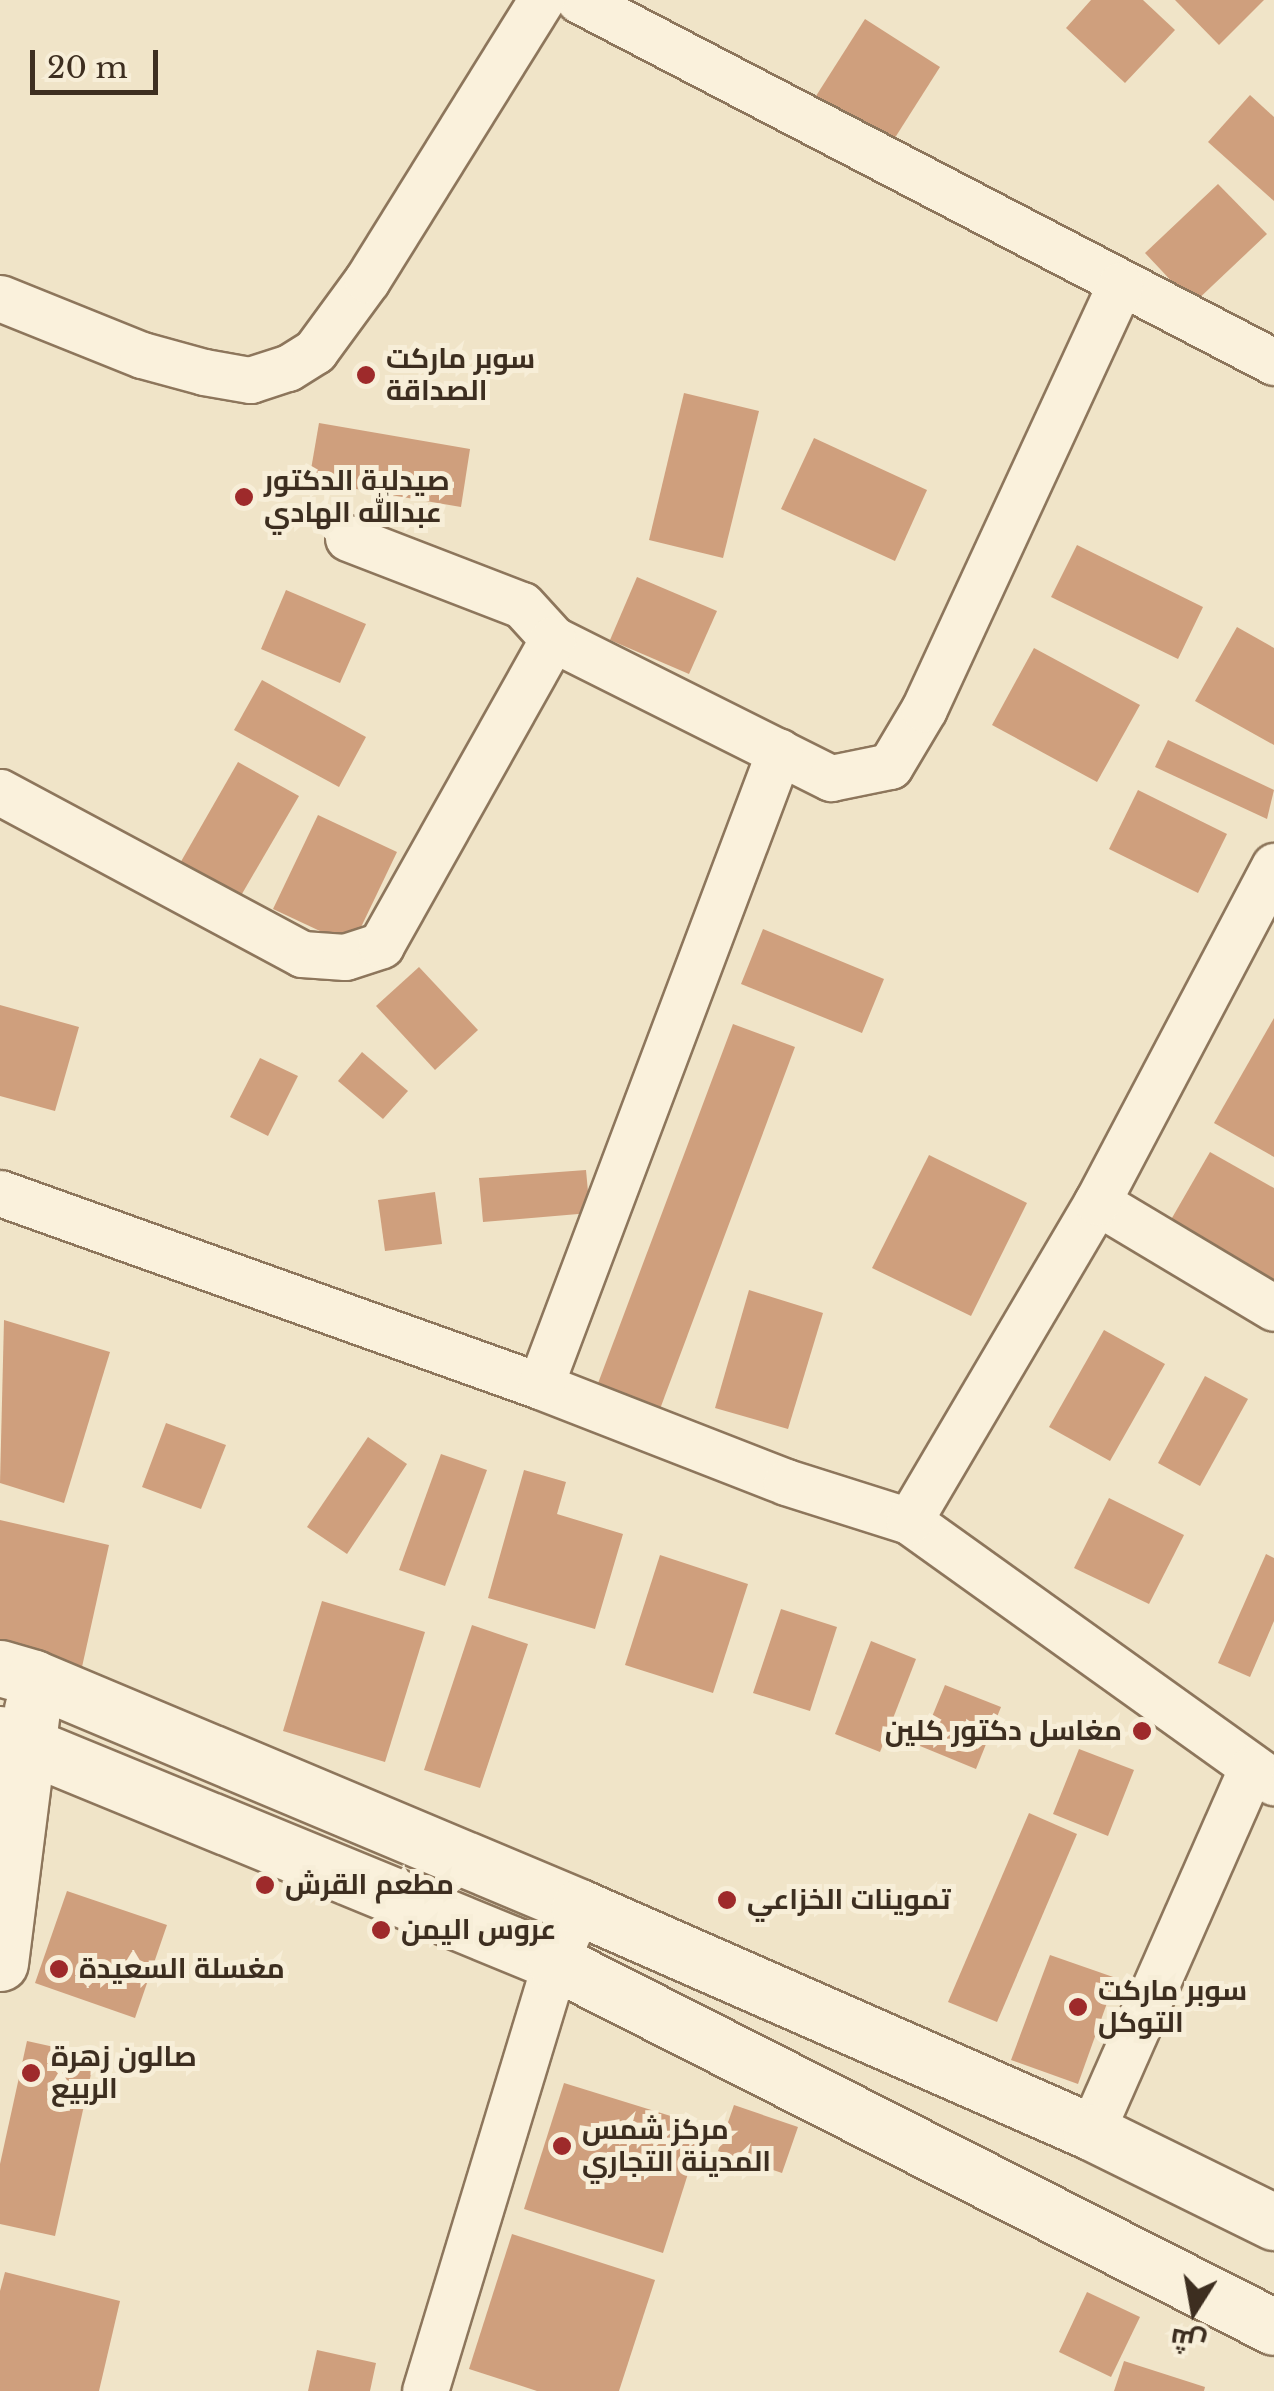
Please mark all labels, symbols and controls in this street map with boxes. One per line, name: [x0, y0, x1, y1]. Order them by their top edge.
scale bar: [35, 30, 162, 92]
text: 20 m: [47, 49, 128, 86]
place label: سوبر ماركت الصداقة: [386, 342, 535, 408]
marker: سوبر ماركت الصداقة: [355, 364, 377, 386]
place label: صيدلية الدكتور عبدالله الهادي: [264, 464, 450, 530]
marker: صيدلية الدكتور عبدالله الهادي: [233, 486, 255, 508]
place label: مغاسل دكتور كلين: [885, 1714, 1122, 1748]
marker: مغاسل دكتور كلين: [1131, 1720, 1153, 1742]
place label: مطعم القرش: [285, 1868, 454, 1902]
marker: مطعم القرش: [254, 1874, 276, 1896]
place label: تموينات الخزاعي: [747, 1883, 951, 1917]
marker: تموينات الخزاعي: [716, 1889, 738, 1911]
place label: عروس اليمن: [401, 1913, 556, 1947]
marker: عروس اليمن: [370, 1919, 392, 1941]
place label: مغسلة السعيدة: [79, 1952, 285, 1986]
marker: مغسلة السعيدة: [48, 1958, 70, 1980]
place label: سوبر ماركت التوكل: [1098, 1974, 1247, 2040]
marker: سوبر ماركت التوكل: [1067, 1996, 1089, 2018]
place label: صالون زهرة الربيع: [51, 2040, 197, 2106]
marker: صالون زهرة الربيع: [20, 2062, 42, 2084]
place label: مركز شمس المدينة التجاري: [582, 2113, 771, 2179]
marker: مركز شمس المدينة التجاري: [551, 2135, 573, 2157]
north arrow: [1144, 2261, 1244, 2361]
text: ش: [1167, 2320, 1209, 2362]

